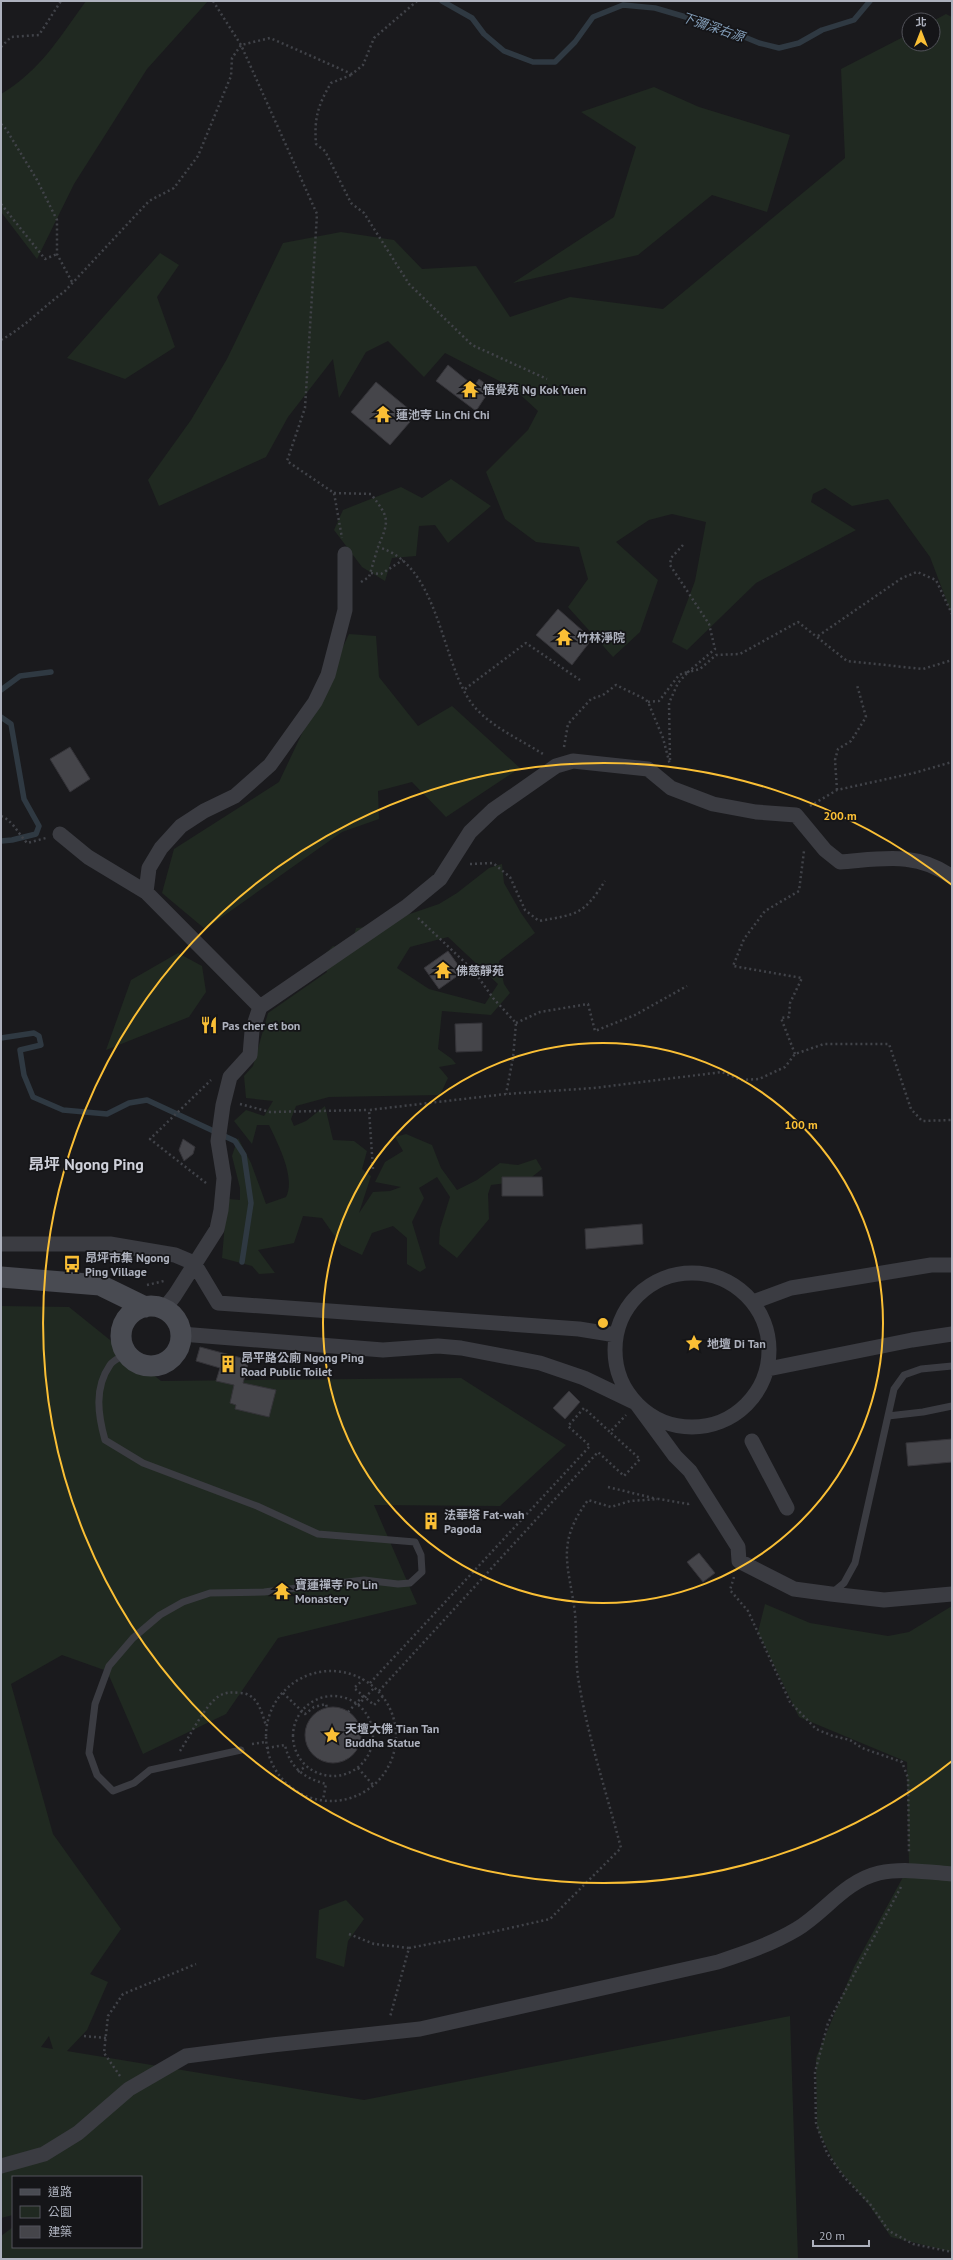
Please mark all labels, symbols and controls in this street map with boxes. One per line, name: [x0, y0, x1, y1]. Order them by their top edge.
water label: 下彌深右源: [679, 8, 748, 46]
north arrow: [901, 12, 941, 52]
text: 北: [916, 15, 927, 29]
temple icon: 悟覺苑 Ng Kok Yuen: [460, 379, 480, 399]
place label: 悟覺苑 Ng Kok Yuen: [483, 382, 586, 397]
temple icon: 蓮池寺 Lin Chi Chi: [373, 404, 393, 424]
place label: 蓮池寺 Lin Chi Chi: [396, 407, 490, 422]
temple icon: 竹林淨院: [554, 627, 574, 647]
place label: 竹林淨院: [577, 630, 625, 645]
text: 200 m: [823, 808, 857, 823]
temple icon: 佛慈靜苑: [433, 960, 453, 980]
place label: 佛慈靜苑: [456, 963, 504, 978]
restaurant icon: Pas cher et bon: [199, 1015, 219, 1035]
place label: Pas cher et bon: [222, 1018, 300, 1033]
text: 100 m: [784, 1117, 818, 1132]
district label: 昂坪 Ngong Ping: [28, 1154, 144, 1174]
place label: 昂坪市集 Ngong Ping Village: [85, 1250, 170, 1279]
bus stop icon: 昂坪市集 Ngong Ping Village: [62, 1254, 82, 1274]
centre of rings: [596, 1316, 610, 1330]
place icon: 地壇 Di Tan: [684, 1333, 704, 1353]
place label: 地壇 Di Tan: [707, 1336, 766, 1351]
place label: 昂平路公廁 Ngong Ping Road Public Toilet: [241, 1350, 364, 1379]
building icon: 昂平路公廁 Ngong Ping Road Public Toilet: [218, 1354, 238, 1374]
place label: 法華塔 Fat-wah Pagoda: [444, 1507, 525, 1536]
building icon: 法華塔 Fat-wah Pagoda: [421, 1511, 441, 1531]
place label: 寶蓮禪寺 Po Lin Monastery: [295, 1577, 378, 1606]
temple icon: 寶蓮禪寺 Po Lin Monastery: [272, 1581, 292, 1601]
place label: 天壇大佛 Tian Tan Buddha Statue: [345, 1721, 439, 1750]
place icon: 天壇大佛 Tian Tan Buddha Statue: [322, 1725, 342, 1745]
legend: [12, 2176, 142, 2248]
text: 道路: [48, 2184, 72, 2199]
text: 公園: [48, 2204, 72, 2219]
scale bar: [813, 2222, 869, 2248]
text: 建築: [48, 2224, 72, 2239]
text: 20 m: [819, 2228, 845, 2243]

